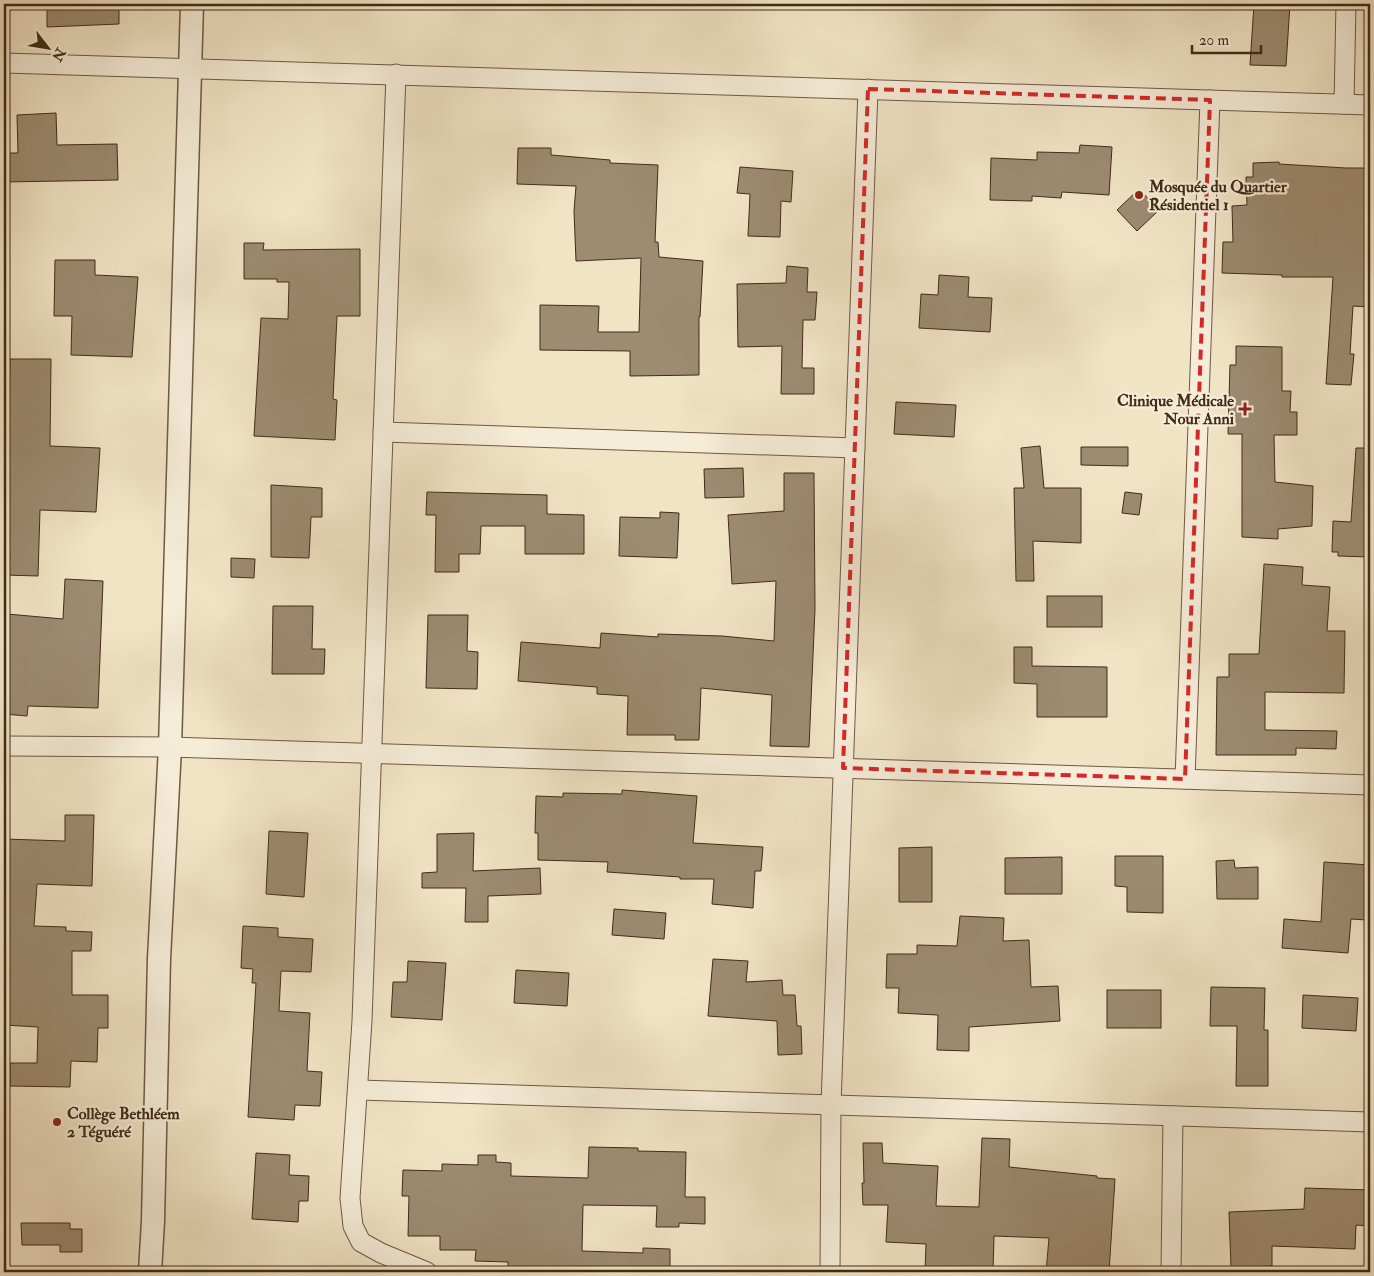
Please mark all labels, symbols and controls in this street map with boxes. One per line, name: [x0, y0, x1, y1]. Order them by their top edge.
north arrow: [22, 22, 72, 72]
scale bar: [1192, 22, 1260, 54]
text: 20 m: [1199, 31, 1229, 50]
text: N: [48, 44, 70, 65]
place label: Mosquée du Quartier Résidentiel 1: [1148, 177, 1288, 215]
marker: Mosquée du Quartier Résidentiel 1: [1133, 189, 1145, 201]
place label: Clinique Médicale Nour Anni: [1117, 391, 1235, 429]
marker: Clinique Médicale Nour Anni: [1238, 402, 1252, 416]
place label: Collège Bethléem 2 Téguéré: [67, 1104, 180, 1143]
marker: Collège Bethléem 2 Téguéré: [51, 1116, 63, 1128]

